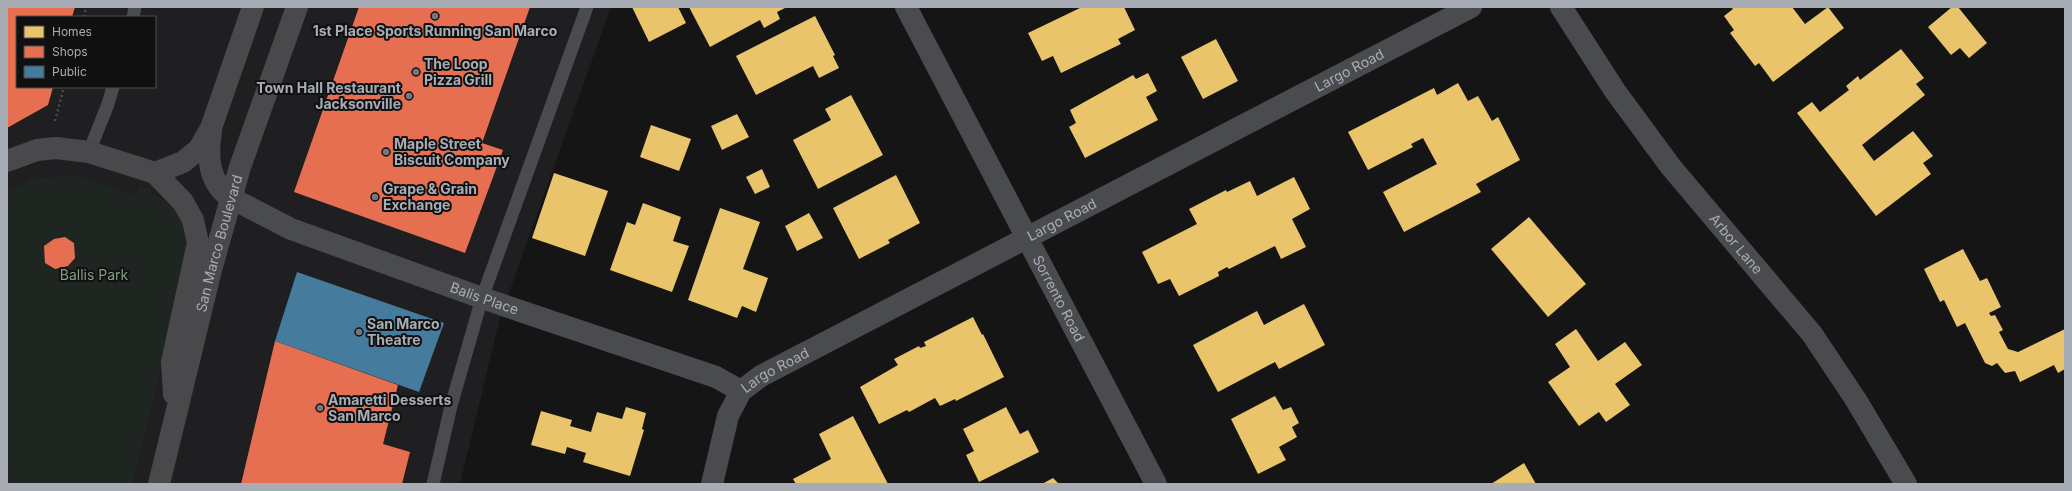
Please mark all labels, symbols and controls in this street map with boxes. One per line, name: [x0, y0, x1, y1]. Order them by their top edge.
marker: 1st Place Sports Running San Marco: [430, 11, 440, 21]
legend: [16, 16, 156, 88]
place label: 1st Place Sports Running San Marco: [313, 22, 558, 39]
text: Homes: [52, 24, 92, 39]
text: Shops: [52, 44, 88, 59]
street label: Largo Road: [1312, 45, 1386, 95]
place label: The Loop Pizza Grill: [424, 55, 492, 88]
text: Public: [52, 64, 87, 79]
marker: The Loop Pizza Grill: [411, 67, 421, 77]
place label: Town Hall Restaurant Jacksonville: [256, 79, 401, 112]
marker: Town Hall Restaurant Jacksonville: [404, 91, 414, 101]
place label: Maple Street Biscuit Company: [394, 135, 510, 168]
marker: Maple Street Biscuit Company: [381, 147, 391, 157]
street label: San Marco Boulevard: [192, 173, 245, 314]
place label: Grape & Grain Exchange: [383, 180, 477, 213]
marker: Grape & Grain Exchange: [370, 192, 380, 202]
street label: Largo Road: [1024, 194, 1099, 244]
street label: Arbor Lane: [1706, 210, 1767, 277]
street label: Sorrento Road: [1030, 252, 1089, 344]
park label: Ballis Park: [60, 266, 129, 283]
street label: Balis Place: [448, 278, 521, 318]
place label: San Marco Theatre: [367, 315, 440, 348]
marker: San Marco Theatre: [354, 327, 364, 337]
street label: Largo Road: [737, 344, 811, 396]
place label: Amaretti Desserts San Marco: [328, 391, 451, 424]
marker: Amaretti Desserts San Marco: [315, 403, 325, 413]

